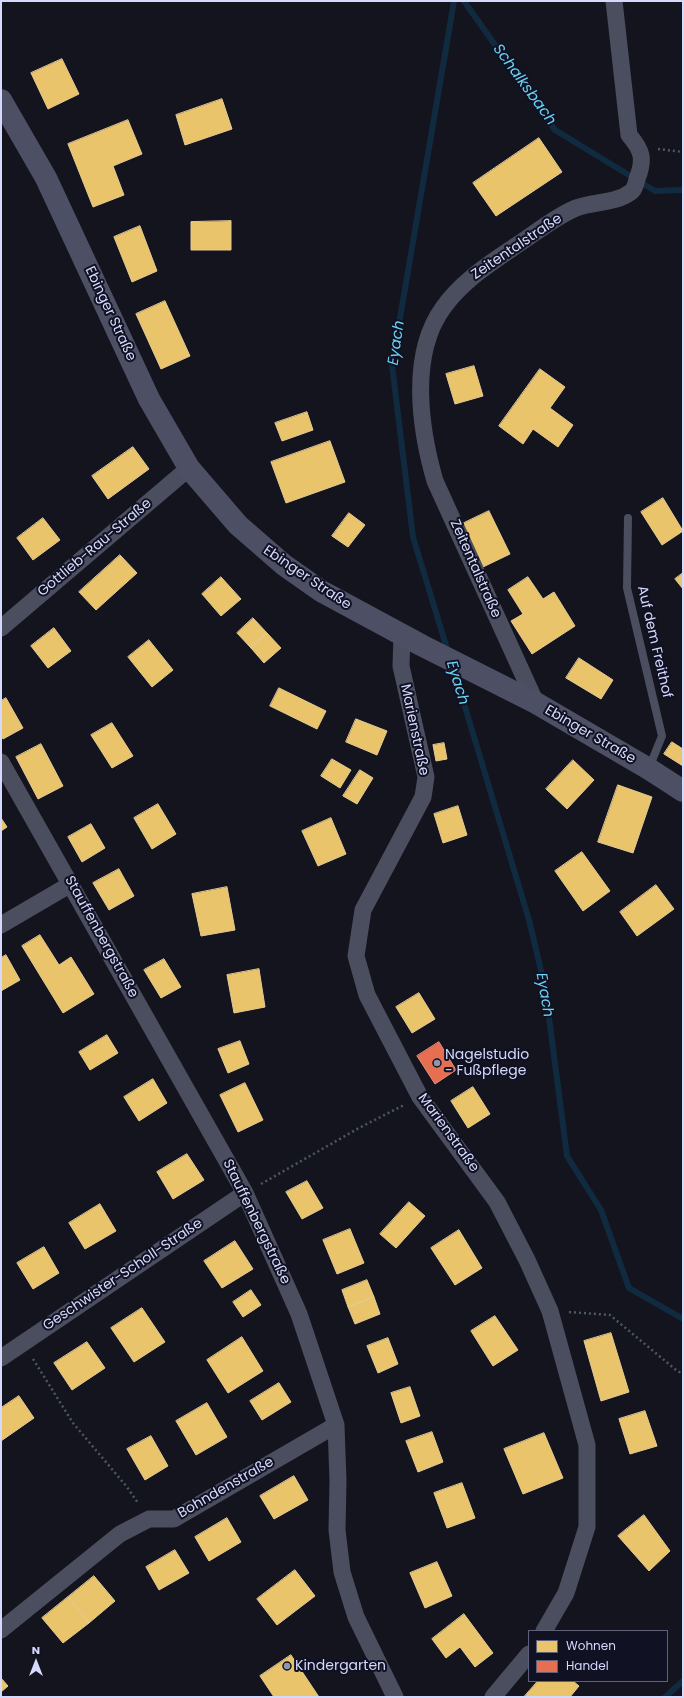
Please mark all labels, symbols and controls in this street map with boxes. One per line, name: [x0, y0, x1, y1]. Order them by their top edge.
water label: Schalksbach: [489, 41, 559, 129]
street label: Zeitentalstraße: [468, 210, 566, 284]
street label: Ebinger Straße: [81, 264, 139, 364]
water label: Eyach: [385, 319, 409, 367]
street label: Gottlieb-Rau-Straße: [35, 495, 155, 601]
street label: Zeitentalstraße: [446, 517, 504, 621]
street label: Ebinger Straße: [260, 542, 354, 614]
street label: Auf dem Freithof: [633, 584, 675, 700]
water label: Eyach: [442, 659, 472, 707]
street label: Marienstraße: [396, 683, 432, 777]
street label: Ebinger Straße: [541, 702, 639, 768]
street label: Stauffenbergstraße: [61, 873, 141, 1001]
water label: Eyach: [531, 971, 557, 1019]
place label: Nagelstudio - Fußpflege: [445, 1047, 529, 1080]
marker: Nagelstudio - Fußpflege: [432, 1058, 442, 1068]
street label: Marienstraße: [414, 1090, 482, 1176]
street label: Stauffenbergstraße: [218, 1157, 294, 1287]
street label: Geschwister-Scholl-Straße: [40, 1215, 206, 1335]
street label: Bohndenstraße: [175, 1454, 277, 1522]
legend: [528, 1630, 668, 1682]
text: Wohnen: [566, 1637, 616, 1654]
north arrow: [16, 1642, 56, 1682]
text: N: [32, 1642, 40, 1658]
text: Handel: [566, 1657, 609, 1674]
place label: Kindergarten: [295, 1658, 386, 1674]
marker: Kindergarten: [282, 1661, 292, 1671]

